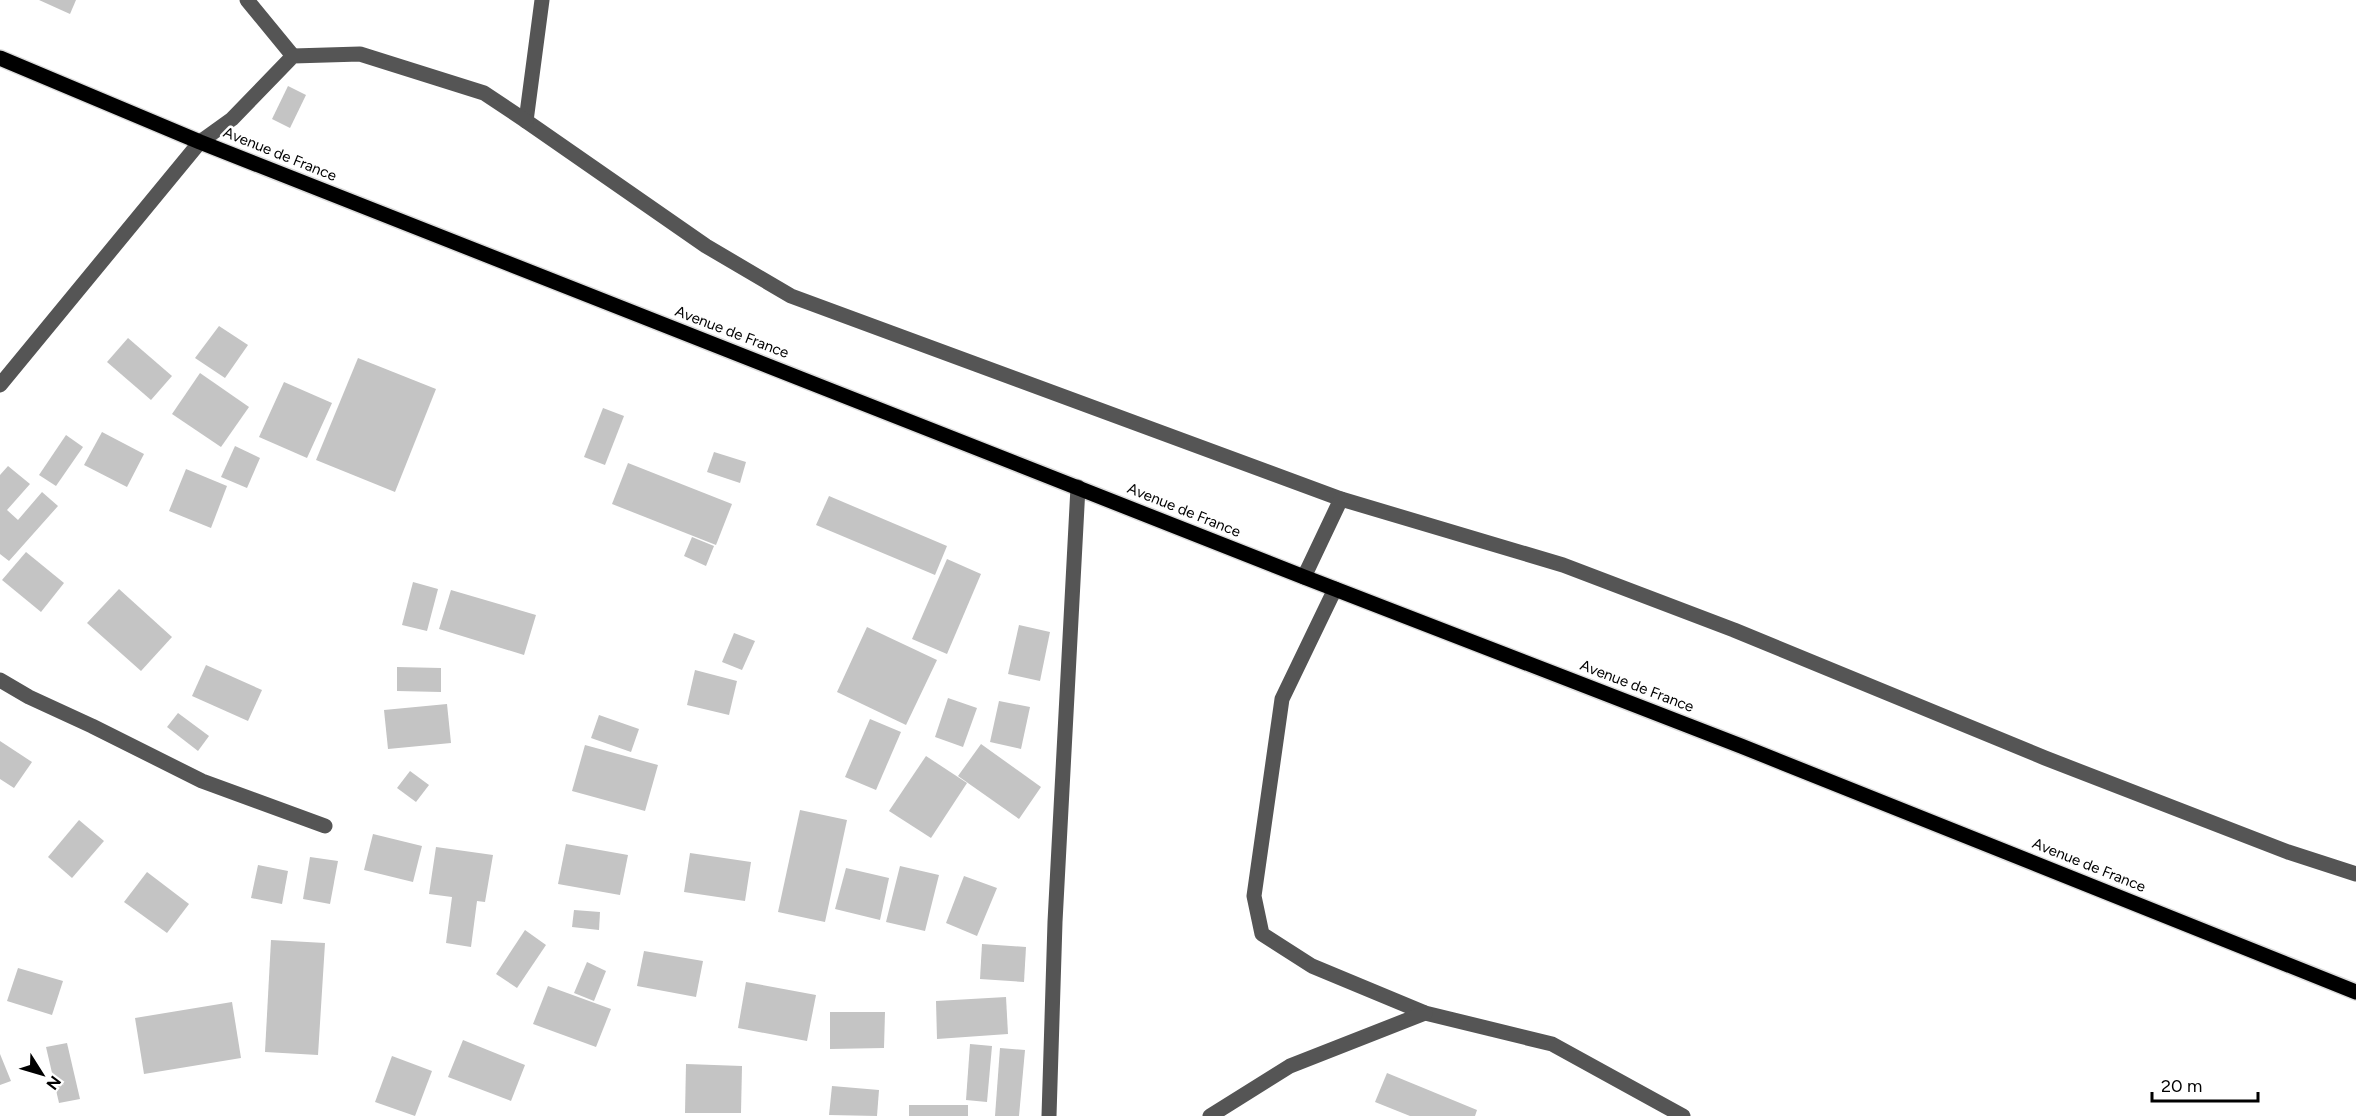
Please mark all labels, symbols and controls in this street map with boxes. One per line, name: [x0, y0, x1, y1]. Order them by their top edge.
street label: Avenue de France: [221, 123, 339, 185]
street label: Avenue de France: [673, 302, 791, 362]
street label: Avenue de France: [1125, 479, 1243, 541]
street label: Avenue de France: [1578, 656, 1696, 716]
street label: Avenue de France: [2030, 834, 2148, 896]
north arrow: [12, 1044, 72, 1104]
scale bar: [2152, 1065, 2258, 1103]
text: N: [42, 1072, 65, 1093]
text: 20 m: [2161, 1075, 2202, 1097]

